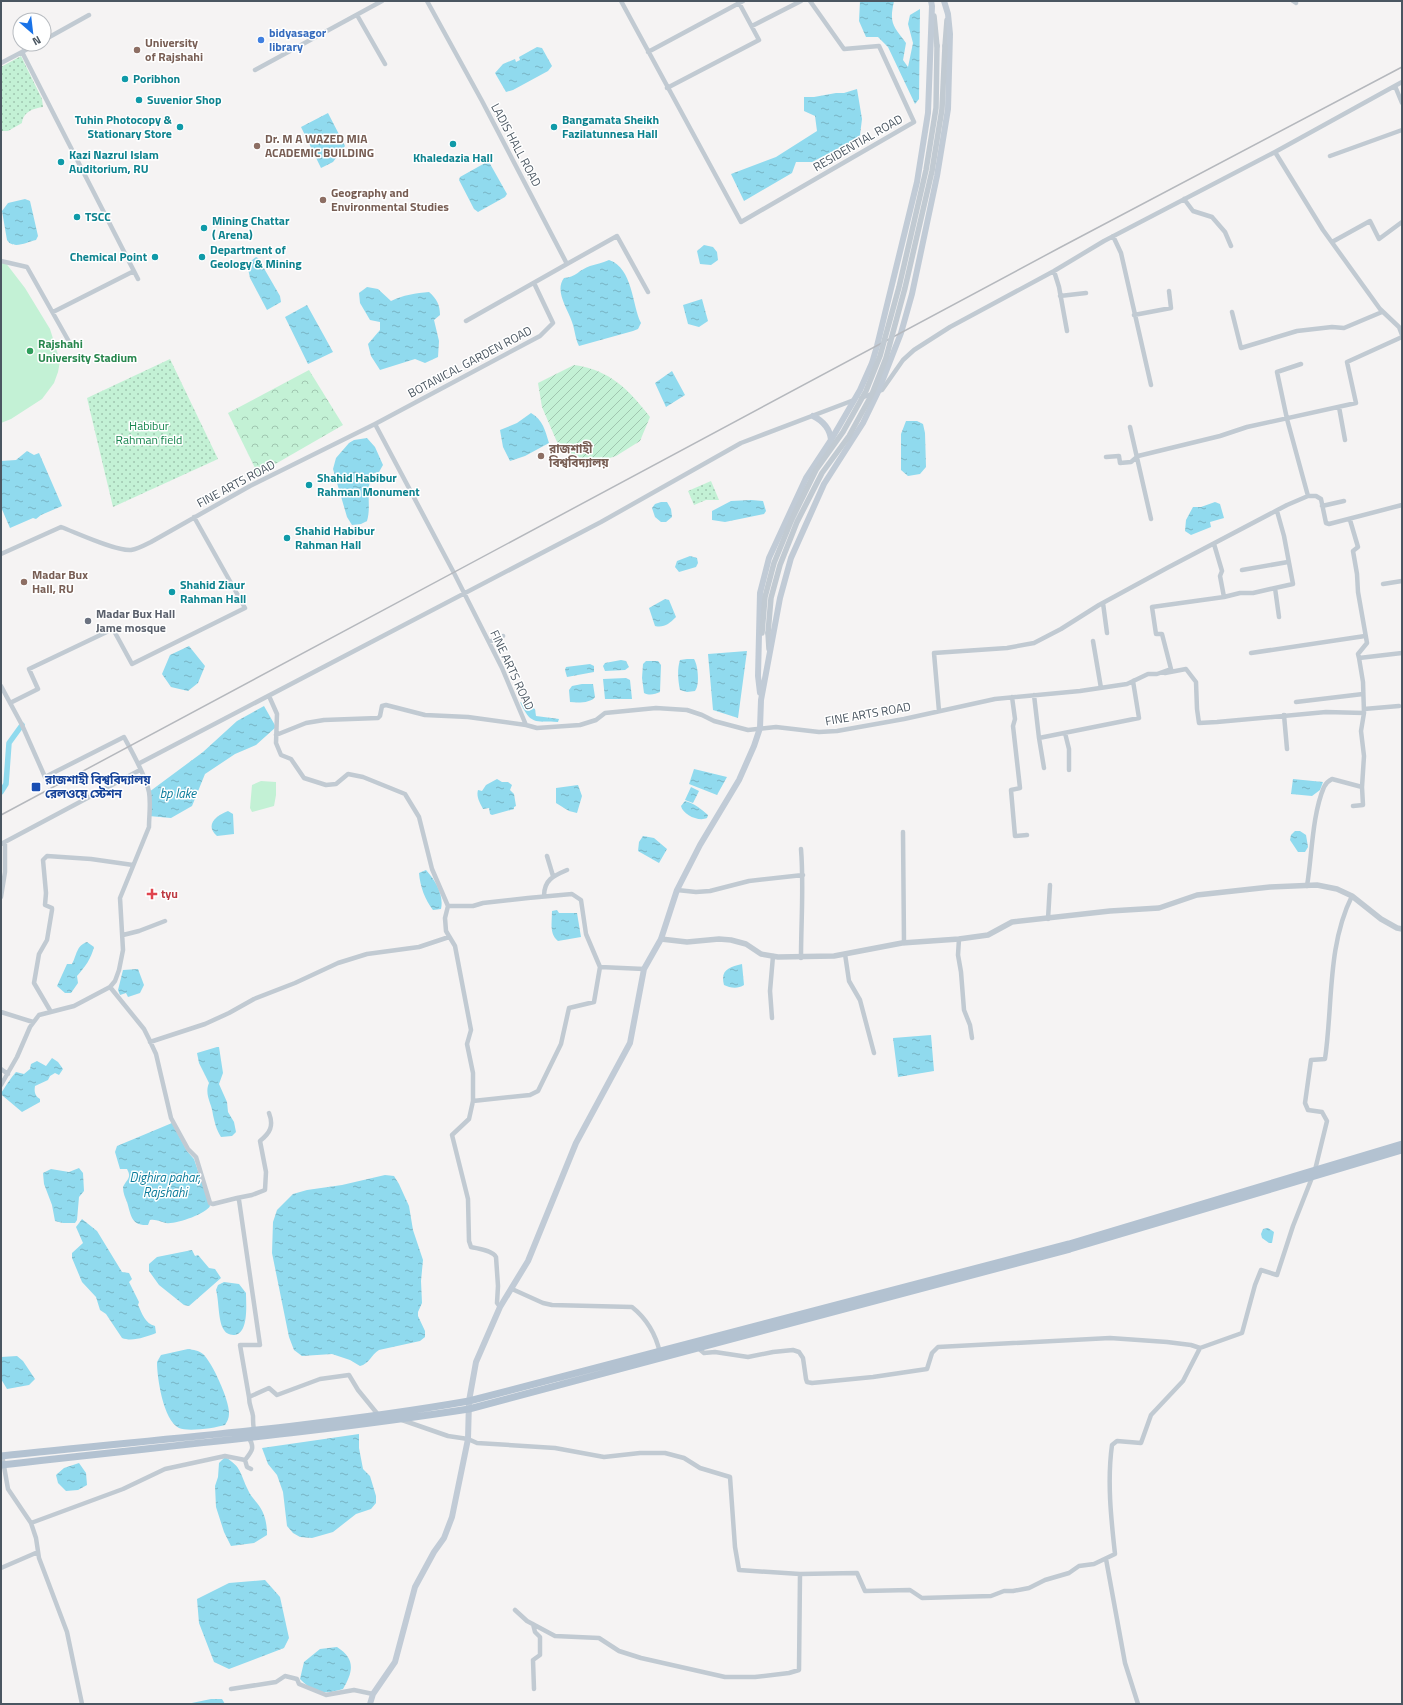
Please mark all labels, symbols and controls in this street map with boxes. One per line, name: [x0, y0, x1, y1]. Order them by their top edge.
north arrow: [12, 12, 52, 52]
place label: bidyasagor library: [269, 23, 327, 56]
text: N: [30, 32, 44, 50]
place label: University of Rajshahi: [145, 33, 203, 66]
marker: bidyasagor library: [256, 35, 266, 45]
marker: University of Rajshahi: [132, 45, 142, 55]
place label: Poribhon: [133, 69, 180, 88]
marker: Poribhon: [120, 74, 130, 84]
place label: Suvenior Shop: [147, 90, 222, 109]
marker: Suvenior Shop: [134, 95, 144, 105]
street label: LADIS HALL ROAD: [486, 100, 547, 190]
street label: RESIDENTIAL ROAD: [809, 109, 906, 176]
place label: Tuhin Photocopy & Stationary Store: [75, 110, 173, 143]
place label: Bangamata Sheikh Fazilatunnesa Hall: [562, 110, 659, 143]
marker: Tuhin Photocopy & Stationary Store: [175, 122, 185, 132]
marker: Bangamata Sheikh Fazilatunnesa Hall: [549, 122, 559, 132]
place label: Dr. M A WAZED MIA ACADEMIC BUILDING: [265, 129, 374, 162]
marker: Khaledazia Hall: [448, 139, 458, 149]
marker: Dr. M A WAZED MIA ACADEMIC BUILDING: [252, 141, 262, 151]
place label: Kazi Nazrul Islam Auditorium, RU: [69, 145, 159, 178]
place label: Khaledazia Hall: [413, 148, 493, 167]
marker: Kazi Nazrul Islam Auditorium, RU: [56, 157, 66, 167]
place label: Geography and Environmental Studies: [331, 183, 449, 216]
marker: Geography and Environmental Studies: [318, 195, 328, 205]
place label: TSCC: [85, 207, 111, 226]
place label: Mining Chattar ( Arena): [212, 211, 290, 244]
marker: TSCC: [72, 212, 82, 222]
marker: Mining Chattar ( Arena): [199, 223, 209, 233]
place label: Department of Geology & Mining: [210, 240, 302, 273]
place label: Chemical Point: [70, 247, 148, 266]
marker: Chemical Point: [150, 252, 160, 262]
marker: Department of Geology & Mining: [197, 252, 207, 262]
street label: BOTANICAL GARDEN ROAD: [404, 321, 535, 402]
place label: Rajshahi University Stadium: [38, 334, 137, 367]
marker: Rajshahi University Stadium: [25, 346, 35, 356]
park label: Habibur Rahman field: [116, 416, 182, 449]
place label: রাজশাহী বিশ্ববিদ্যালয়: [548, 439, 609, 472]
marker: রাজশাহী বিশ্ববিদ্যালয়: [536, 451, 546, 461]
street label: FINE ARTS ROAD: [193, 455, 279, 512]
place label: Shahid Habibur Rahman Monument: [317, 468, 420, 501]
marker: Shahid Habibur Rahman Monument: [304, 480, 314, 490]
place label: Shahid Habibur Rahman Hall: [295, 521, 375, 554]
marker: Shahid Habibur Rahman Hall: [282, 533, 292, 543]
place label: Madar Bux Hall, RU: [32, 565, 88, 598]
place label: Shahid Ziaur Rahman Hall: [180, 575, 246, 608]
marker: Madar Bux Hall, RU: [19, 577, 29, 587]
marker: Shahid Ziaur Rahman Hall: [167, 587, 177, 597]
place label: Madar Bux Hall Jame mosque: [96, 604, 175, 637]
marker: Madar Bux Hall Jame mosque: [83, 616, 93, 626]
street label: FINE ARTS ROAD: [486, 627, 539, 713]
street label: FINE ARTS ROAD: [824, 697, 912, 730]
place label: রাজশাহী বিশ্ববিদ্যালয় রেলওয়ে স্টেশন: [44, 770, 151, 803]
marker: রাজশাহী বিশ্ববিদ্যালয় রেলওয়ে স্টেশন: [30, 781, 42, 793]
water label: bp lake: [160, 783, 197, 803]
place label: tyu: [161, 884, 178, 903]
marker: tyu: [146, 888, 158, 900]
water label: Dighira pahar, Rajshahi: [130, 1167, 201, 1202]

